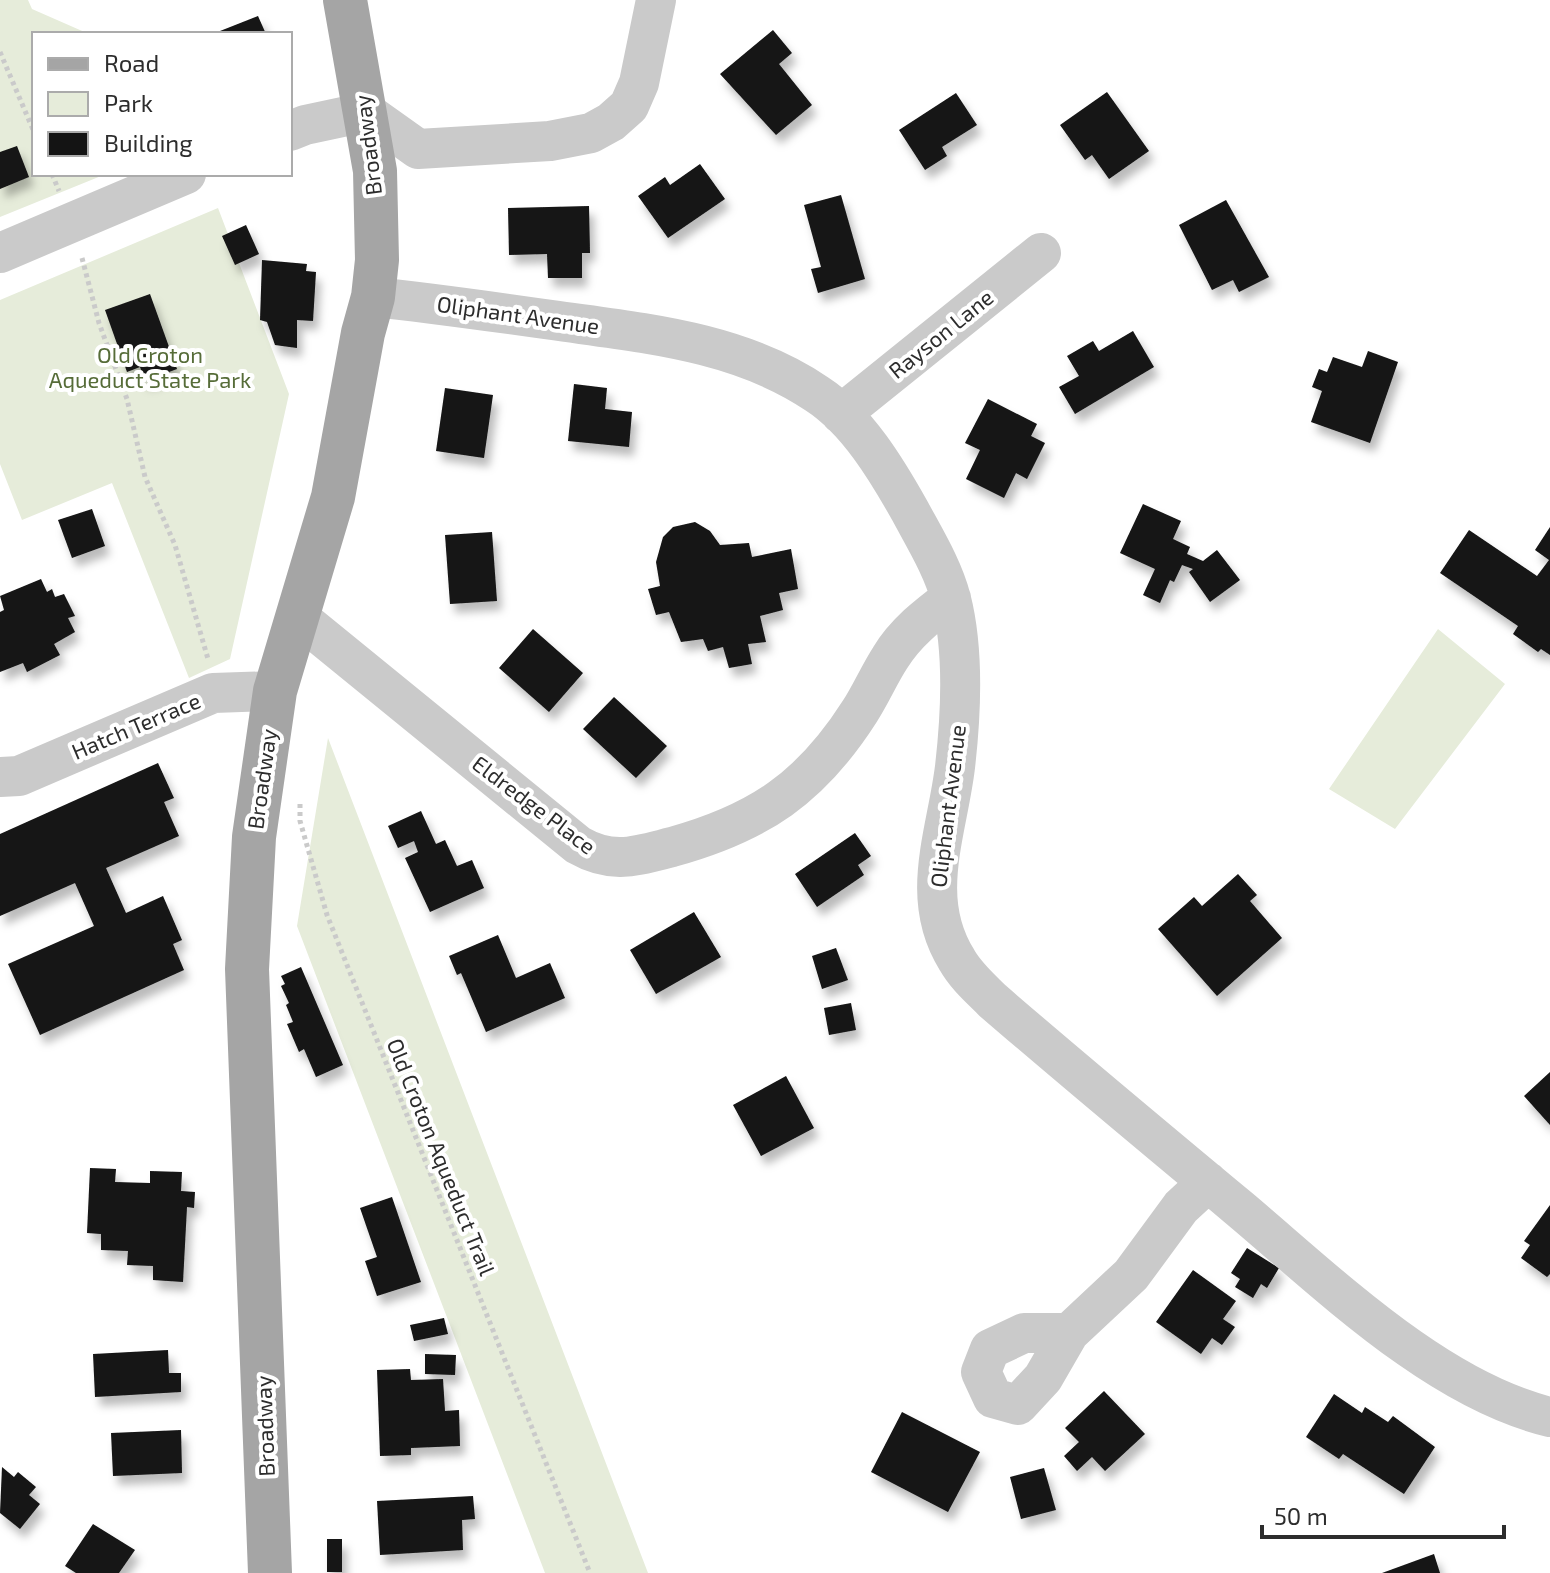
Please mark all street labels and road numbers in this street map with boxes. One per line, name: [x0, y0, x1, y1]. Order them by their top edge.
street label: Broadway: [348, 93, 386, 197]
street label: Rayson Lane: [883, 283, 998, 383]
street label: Oliphant Avenue: [435, 290, 601, 338]
street label: Hatch Terrace: [67, 686, 204, 764]
street label: Oliphant Avenue: [924, 723, 970, 889]
street label: Broadway: [241, 727, 281, 831]
street label: Eldredge Place: [468, 749, 601, 859]
street label: Old Croton Aqueduct Trail: [382, 1034, 502, 1279]
street label: Broadway: [249, 1375, 279, 1477]

